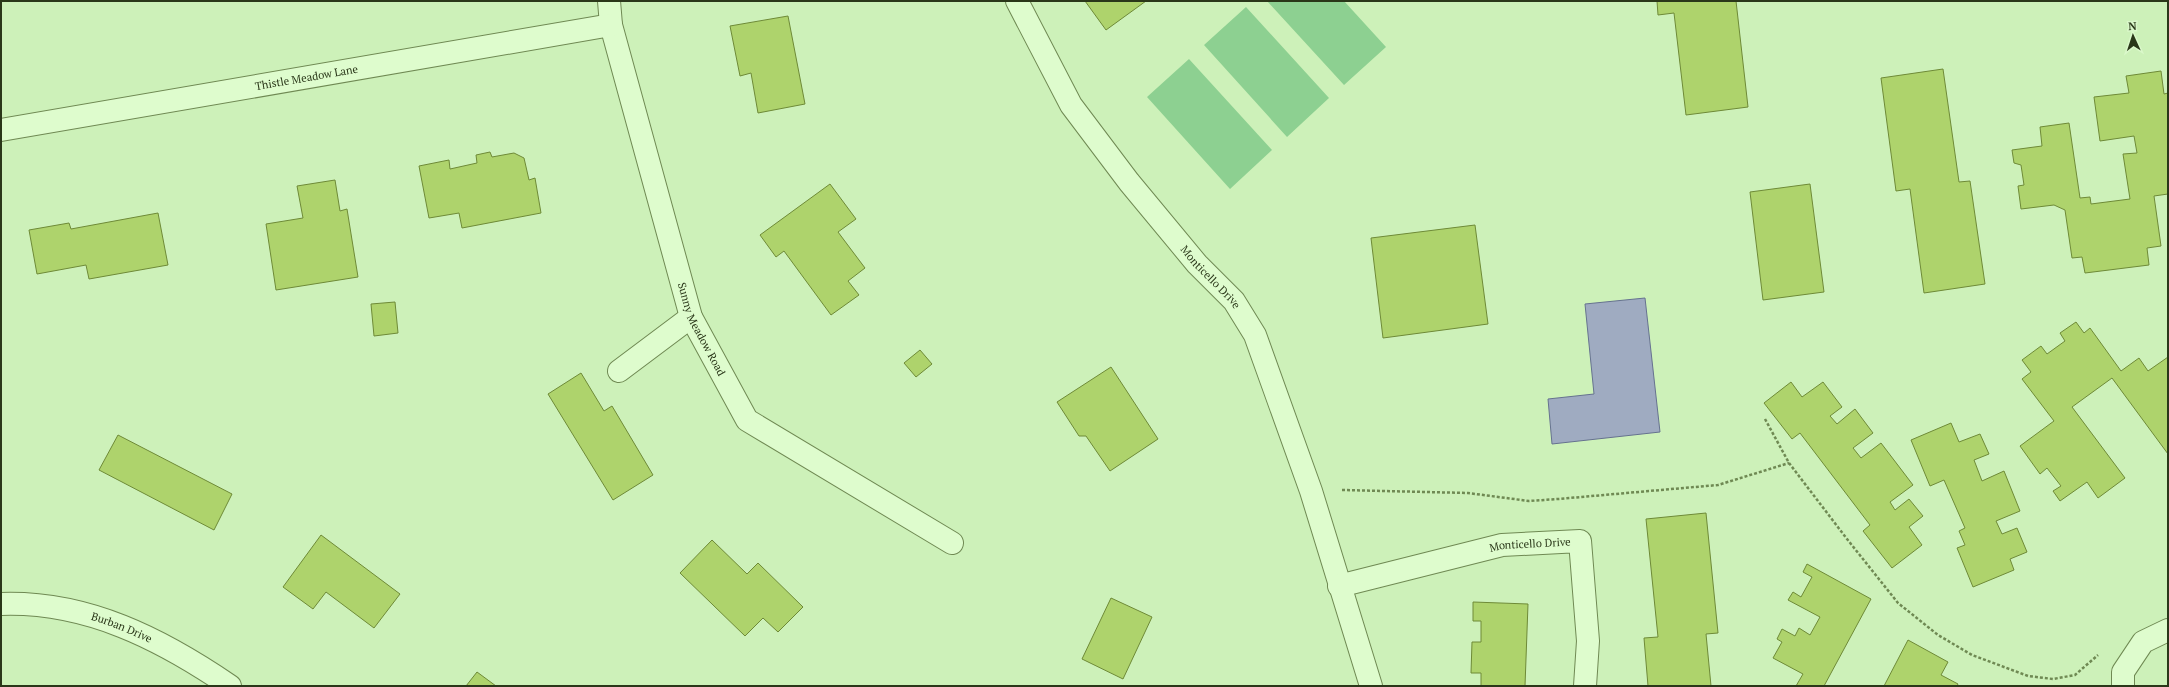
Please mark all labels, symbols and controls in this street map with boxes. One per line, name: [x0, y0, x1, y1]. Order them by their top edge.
north arrow: [2113, 16, 2153, 56]
text: N: [2128, 19, 2138, 33]
street label: Thistle Meadow Lane: [254, 62, 359, 93]
street label: Monticello Drive: [1178, 243, 1244, 311]
street label: Sunny Meadow Road: [675, 281, 729, 378]
street label: Monticello Drive: [1488, 534, 1572, 555]
street label: Burban Drive: [90, 609, 155, 646]

